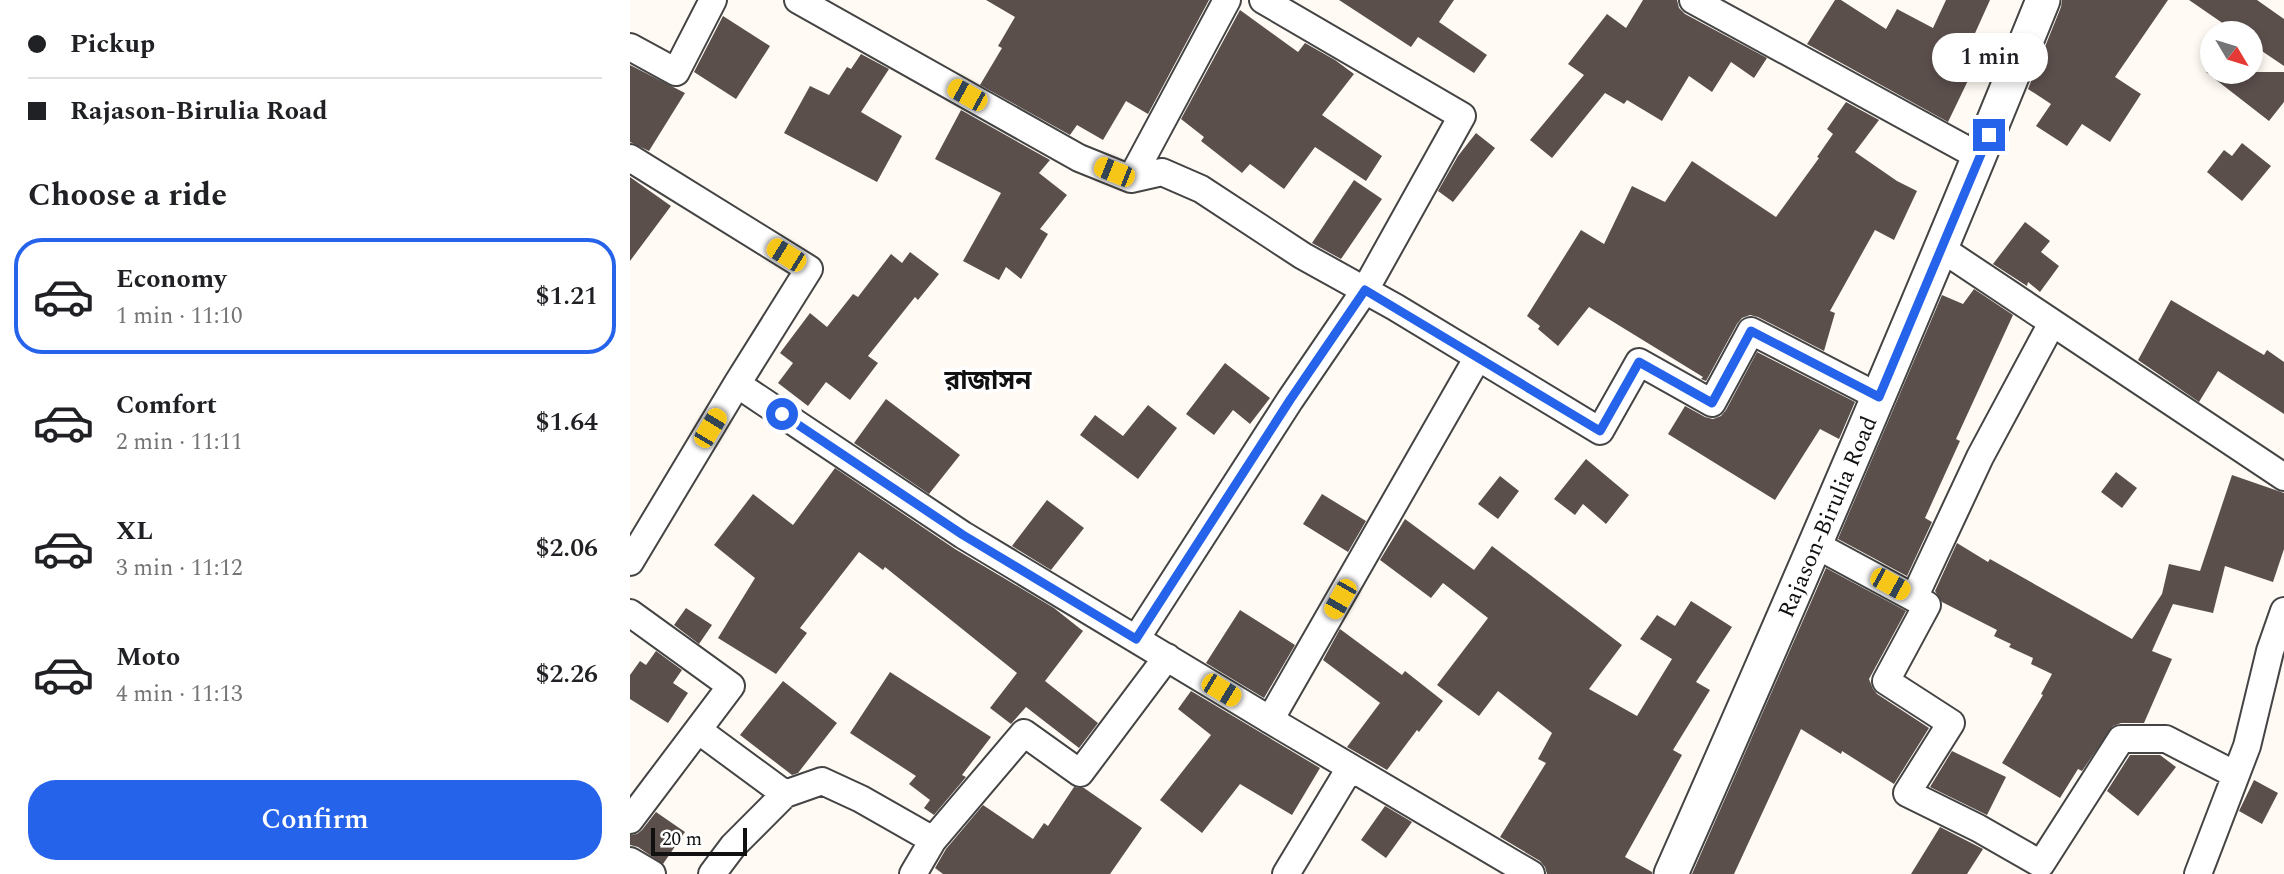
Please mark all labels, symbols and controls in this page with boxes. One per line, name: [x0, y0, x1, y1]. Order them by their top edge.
north arrow: [2200, 21, 2263, 84]
map controls: [2200, 21, 2263, 84]
text: Pickup: [70, 24, 155, 64]
callout: 1 min: [1931, 33, 2047, 82]
text: 1 min: [1960, 40, 2020, 75]
car: [944, 76, 991, 114]
text: Rajason-Birulia Road: [70, 91, 328, 131]
route end: [1973, 119, 2005, 151]
car: [1091, 154, 1138, 190]
text: Choose a ride: [28, 171, 227, 220]
car: [763, 235, 810, 275]
text: Economy: [116, 259, 226, 299]
icon: car: [32, 265, 95, 328]
text: $1.21: [535, 276, 598, 316]
text: 1 min · 11:10: [116, 299, 243, 334]
district label: রাজাসন: [944, 361, 1032, 401]
text: Comfort: [116, 385, 217, 425]
icon: car: [32, 391, 95, 454]
route start: [766, 398, 798, 430]
text: $1.64: [535, 402, 598, 442]
car: [691, 405, 730, 451]
street label: Rajason-Birulia Road: [1769, 411, 1887, 624]
text: 2 min · 11:11: [116, 425, 243, 460]
text: XL: [116, 511, 153, 551]
icon: car: [32, 517, 95, 580]
text: $2.06: [535, 528, 598, 568]
text: 3 min · 11:12: [116, 551, 243, 586]
car: [1867, 565, 1914, 603]
car: [1321, 576, 1360, 622]
text: Moto: [116, 637, 180, 677]
icon: car: [32, 643, 95, 706]
text: $2.26: [535, 654, 598, 694]
car: [1198, 670, 1245, 710]
text: 4 min · 11:13: [116, 677, 243, 712]
button: Confirm: [28, 780, 602, 860]
scale bar: [651, 825, 747, 857]
text: 20 m: [662, 825, 702, 854]

